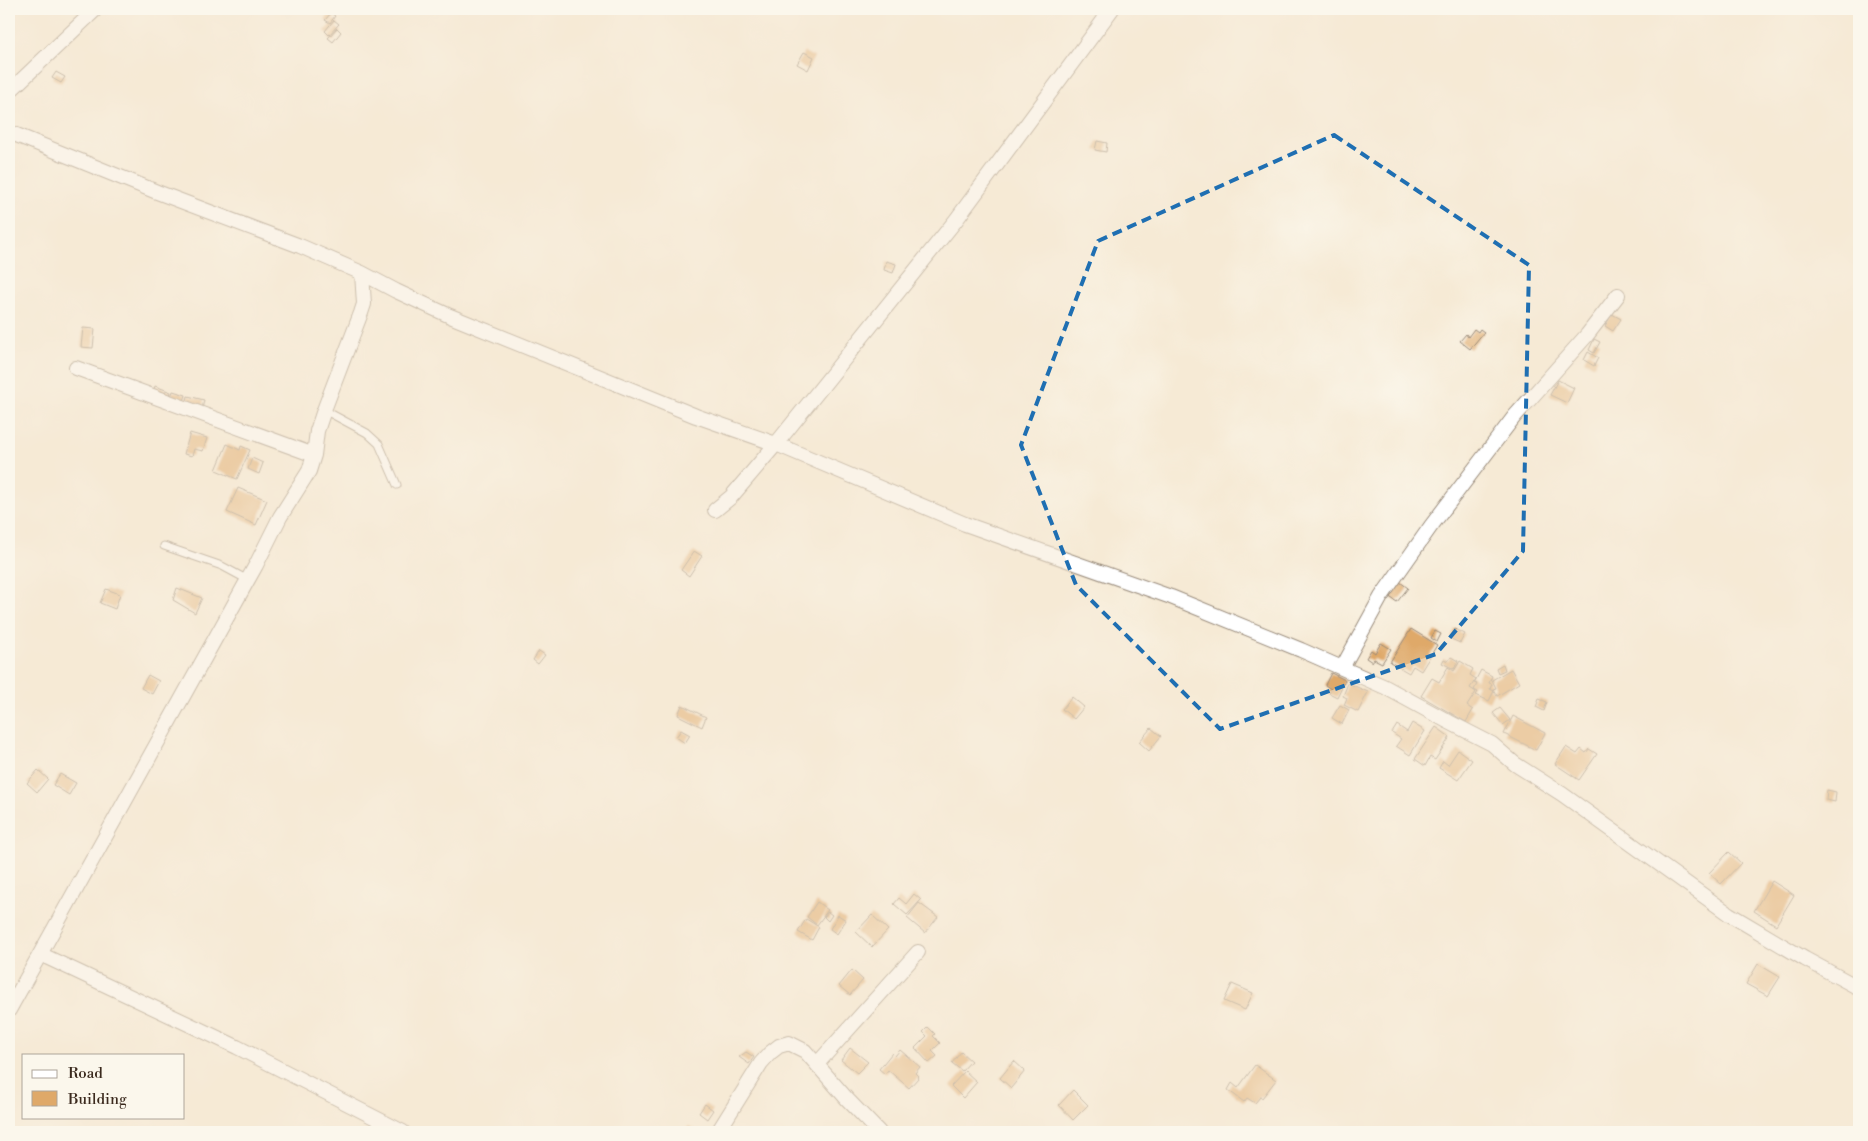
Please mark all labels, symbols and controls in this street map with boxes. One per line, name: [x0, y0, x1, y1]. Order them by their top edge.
legend: [22, 1054, 185, 1118]
text: Road: [68, 1064, 103, 1083]
text: Building: [67, 1090, 127, 1109]

